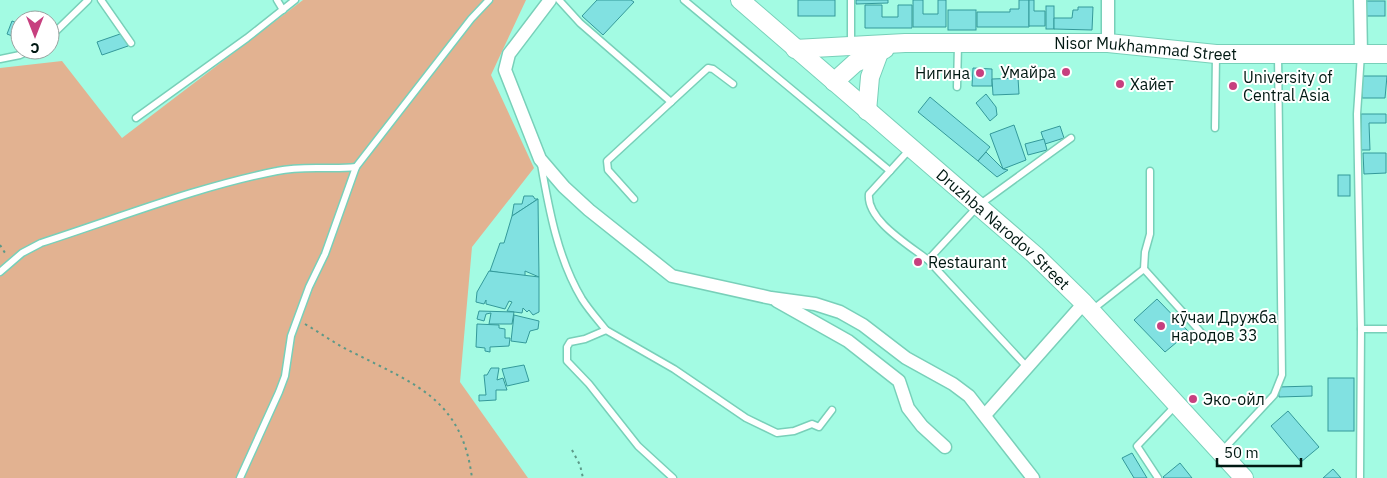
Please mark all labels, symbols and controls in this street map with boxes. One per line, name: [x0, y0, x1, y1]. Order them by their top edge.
north arrow: [10, 10, 60, 60]
street label: Nisor Mukhammad Street: [1054, 33, 1237, 64]
text: С: [30, 39, 40, 57]
place label: Умайра: [1000, 62, 1056, 82]
place label: Нигина: [915, 63, 970, 83]
marker: Умайра: [1060, 66, 1072, 78]
marker: Нигина: [974, 67, 986, 79]
place label: University of Central Asia: [1243, 67, 1333, 105]
place label: Хайет: [1130, 74, 1174, 94]
marker: Хайет: [1114, 78, 1126, 90]
marker: University of Central Asia: [1227, 80, 1239, 92]
street label: Druzhba Narodov Street: [932, 164, 1074, 294]
place label: Restaurant: [928, 252, 1007, 272]
marker: Restaurant: [912, 256, 924, 268]
place label: кӯчаи Дружба народов 33: [1171, 307, 1277, 345]
marker: кӯчаи Дружба народов 33: [1155, 320, 1167, 332]
place label: Эко-ойл: [1203, 389, 1265, 409]
marker: Эко-ойл: [1187, 393, 1199, 405]
scale bar: [1217, 436, 1301, 468]
text: 50 m: [1224, 443, 1259, 462]

